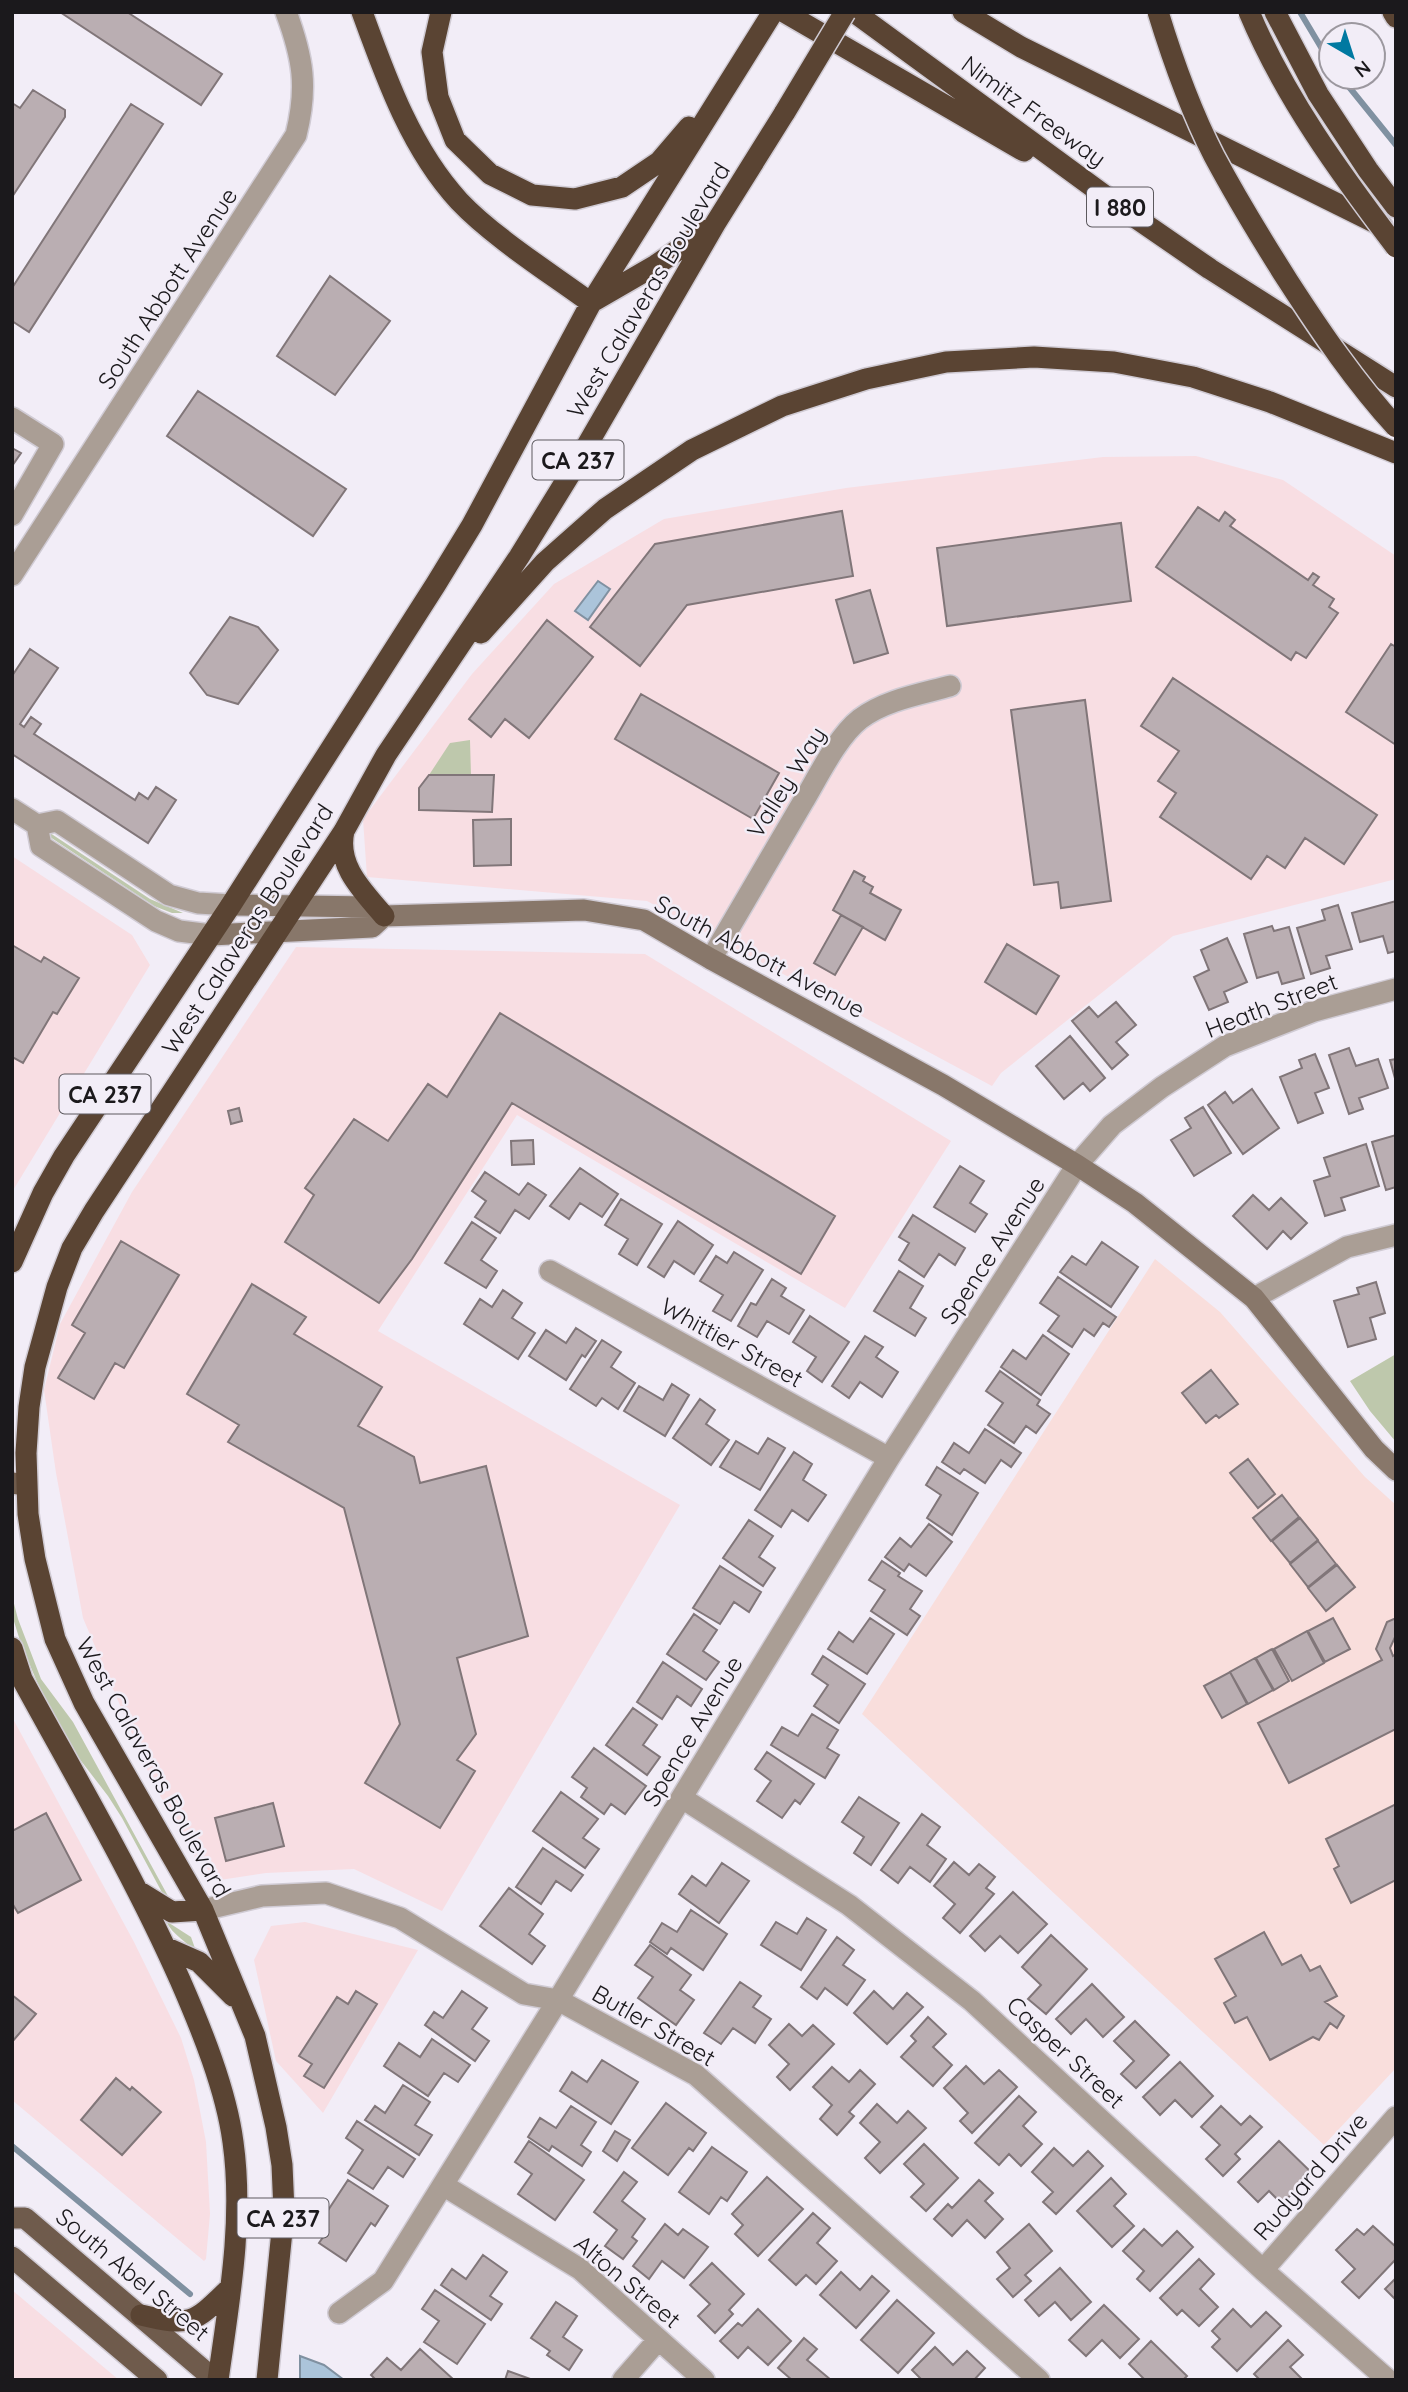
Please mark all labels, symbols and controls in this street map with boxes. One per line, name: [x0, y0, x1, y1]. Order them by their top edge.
north arrow: [1317, 21, 1387, 91]
street label: Nimitz Freeway: [956, 49, 1112, 173]
text: N: [1350, 55, 1376, 83]
street label: West Calaveras Boulevard: [560, 157, 736, 423]
street label: South Abbott Avenue: [91, 182, 243, 394]
road number: I 880: [1087, 188, 1153, 227]
road number: CA 237: [532, 440, 624, 480]
street label: Valley Way: [740, 721, 832, 843]
street label: West Calaveras Boulevard: [155, 798, 339, 1060]
street label: South Abbott Avenue: [650, 888, 870, 1024]
street label: Heath Street: [1201, 966, 1341, 1044]
road number: CA 237: [60, 1074, 150, 1114]
street label: Spence Avenue: [933, 1171, 1051, 1329]
street label: Whittier Street: [655, 1291, 809, 1393]
street label: West Calaveras Boulevard: [70, 1632, 238, 1902]
street label: Spence Avenue: [635, 1650, 749, 1812]
street label: Butler Street: [587, 1978, 721, 2072]
street label: Casper Street: [1001, 1990, 1131, 2114]
street label: Rudyard Drive: [1246, 2106, 1374, 2246]
road number: CA 237: [238, 2198, 328, 2238]
street label: South Abel Street: [50, 2201, 216, 2347]
street label: Alton Street: [569, 2228, 687, 2334]

